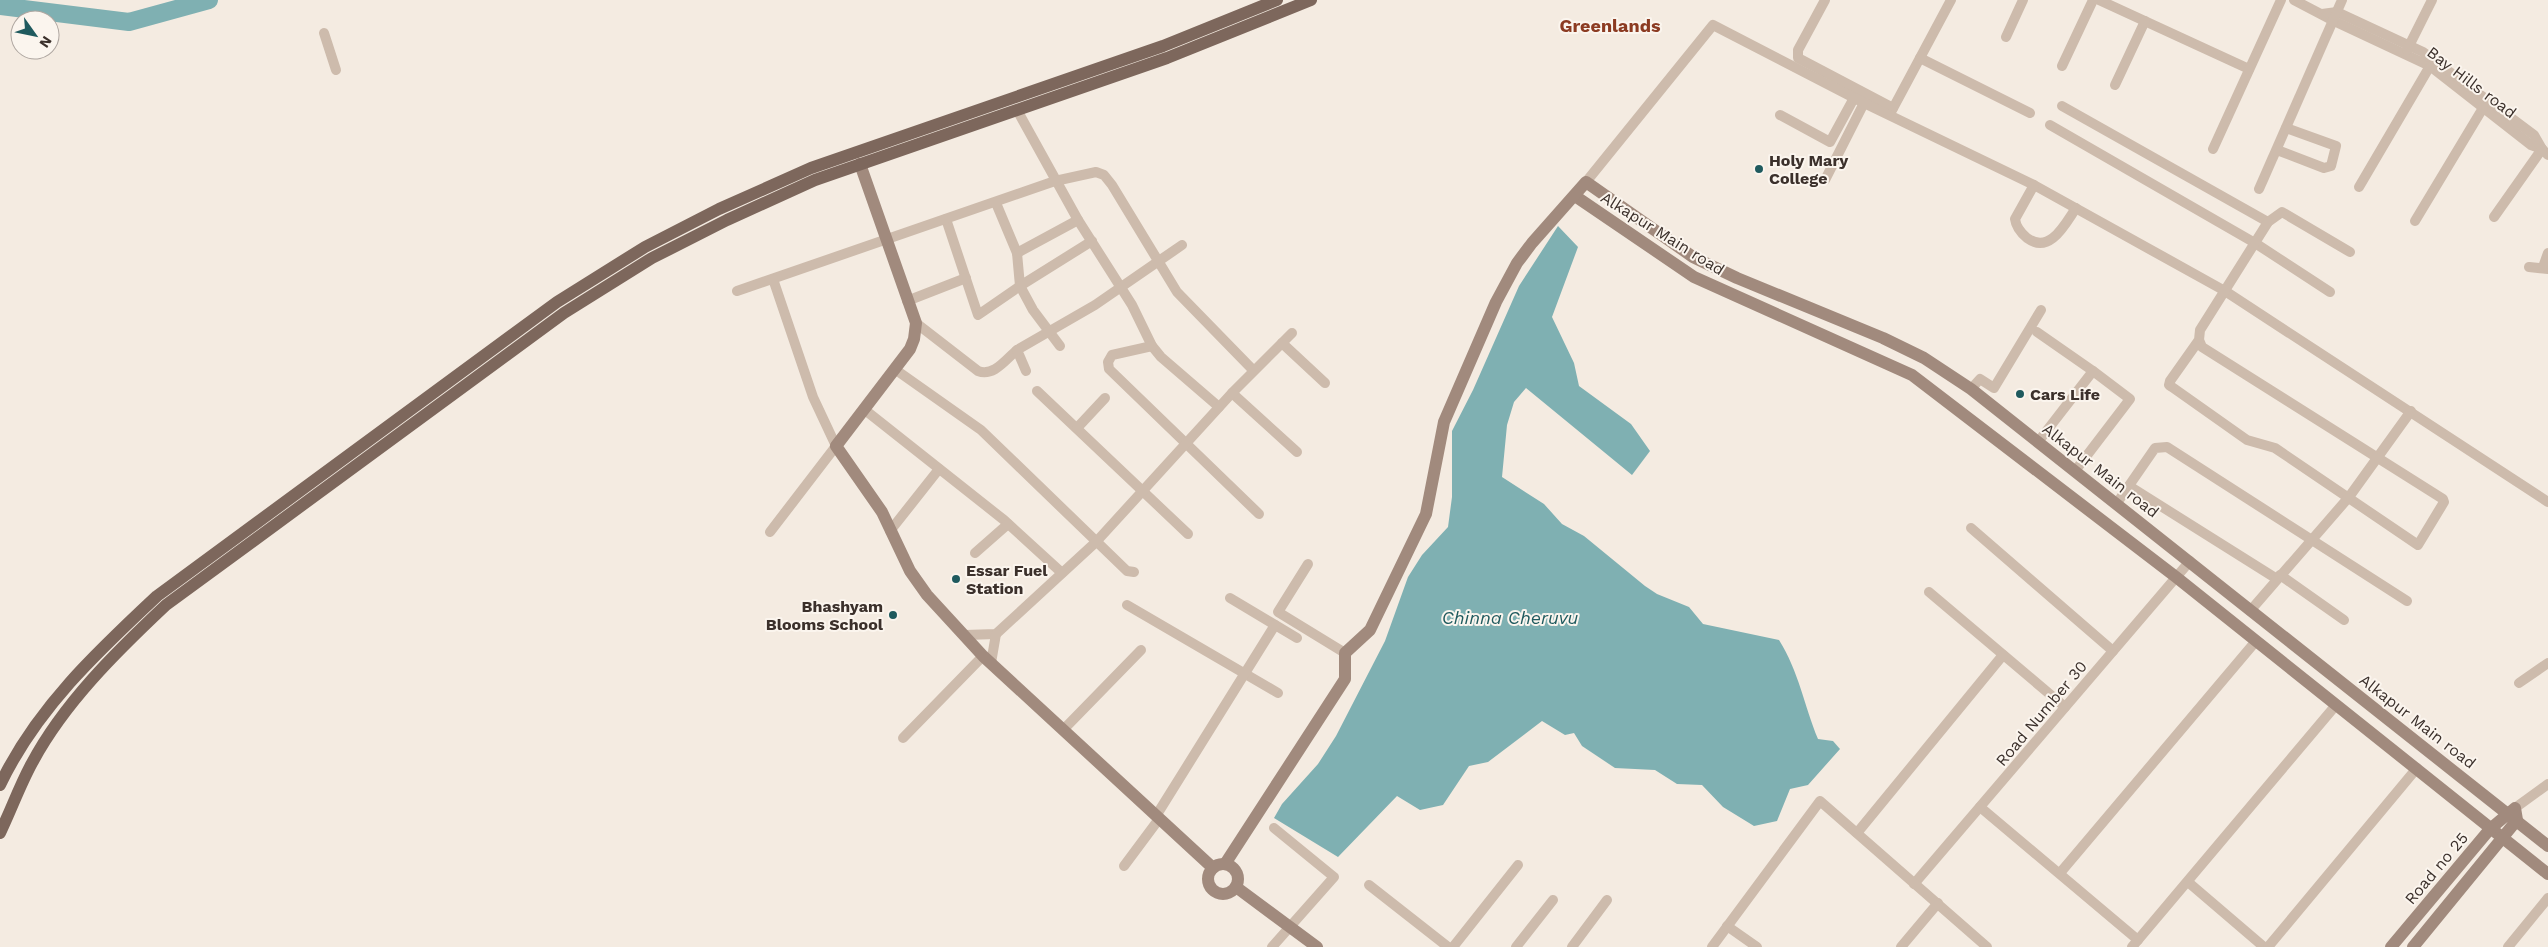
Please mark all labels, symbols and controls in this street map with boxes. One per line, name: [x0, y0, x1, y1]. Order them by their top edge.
north arrow: [10, 10, 60, 60]
district label: Greenlands: [1559, 15, 1661, 36]
text: N: [36, 33, 55, 51]
street label: Bay Hills road: [2423, 43, 2520, 122]
place label: Holy Mary College: [1769, 151, 1849, 188]
marker: Holy Mary College: [1753, 163, 1765, 175]
street label: Alkapur Main road: [1597, 188, 1728, 279]
place label: Cars Life: [2030, 385, 2100, 404]
marker: Cars Life: [2014, 388, 2026, 400]
street label: Alkapur Main road: [2039, 419, 2163, 522]
place label: Essar Fuel Station: [966, 561, 1048, 598]
marker: Essar Fuel Station: [950, 573, 962, 585]
place label: Bhashyam Blooms School: [766, 597, 884, 634]
water label: Chinna Cheruvu: [1442, 607, 1579, 628]
marker: Bhashyam Blooms School: [887, 609, 899, 621]
street label: Road Number 30: [1992, 657, 2091, 770]
street label: Alkapur Main road: [2356, 670, 2480, 773]
street label: Road no 25: [2401, 828, 2472, 908]

